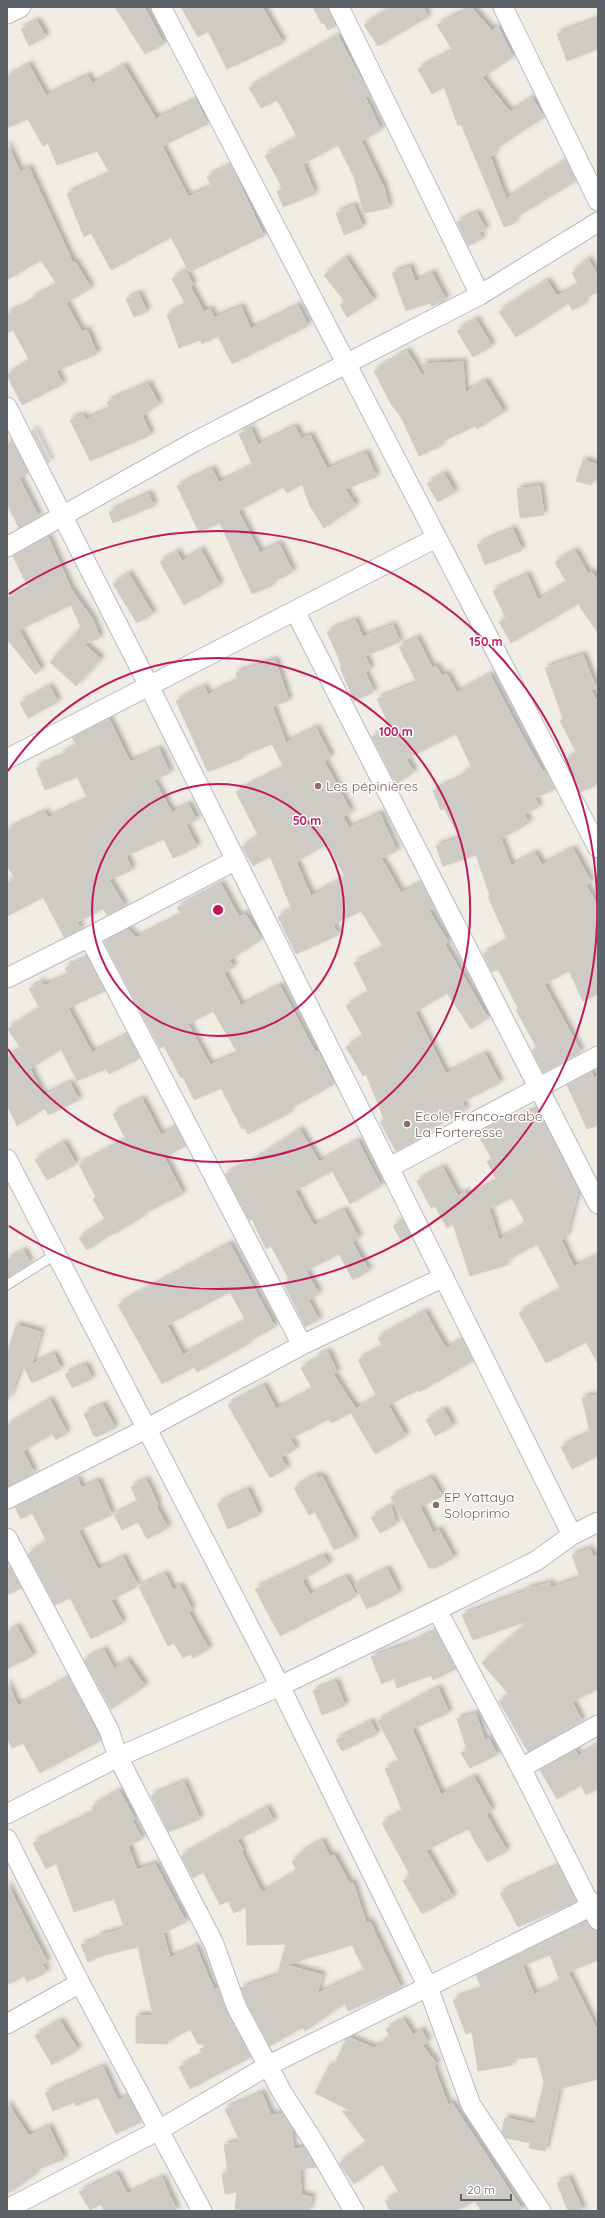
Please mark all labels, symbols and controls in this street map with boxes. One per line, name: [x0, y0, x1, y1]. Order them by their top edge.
text: 150 m: [469, 634, 503, 649]
text: 100 m: [379, 724, 413, 739]
place label: Les pépinières: [326, 777, 418, 795]
marker: Les pépinières: [313, 781, 323, 791]
text: 50 m: [293, 813, 321, 828]
centre of rings: [211, 903, 225, 917]
place label: Ecole Franco-arabe La Forteresse: [415, 1107, 543, 1141]
marker: Ecole Franco-arabe La Forteresse: [402, 1119, 412, 1129]
place label: EP Yattaya Soloprimo: [444, 1488, 514, 1522]
marker: EP Yattaya Soloprimo: [431, 1500, 441, 1510]
scale bar: [461, 2176, 511, 2202]
text: 20 m: [467, 2182, 495, 2197]

